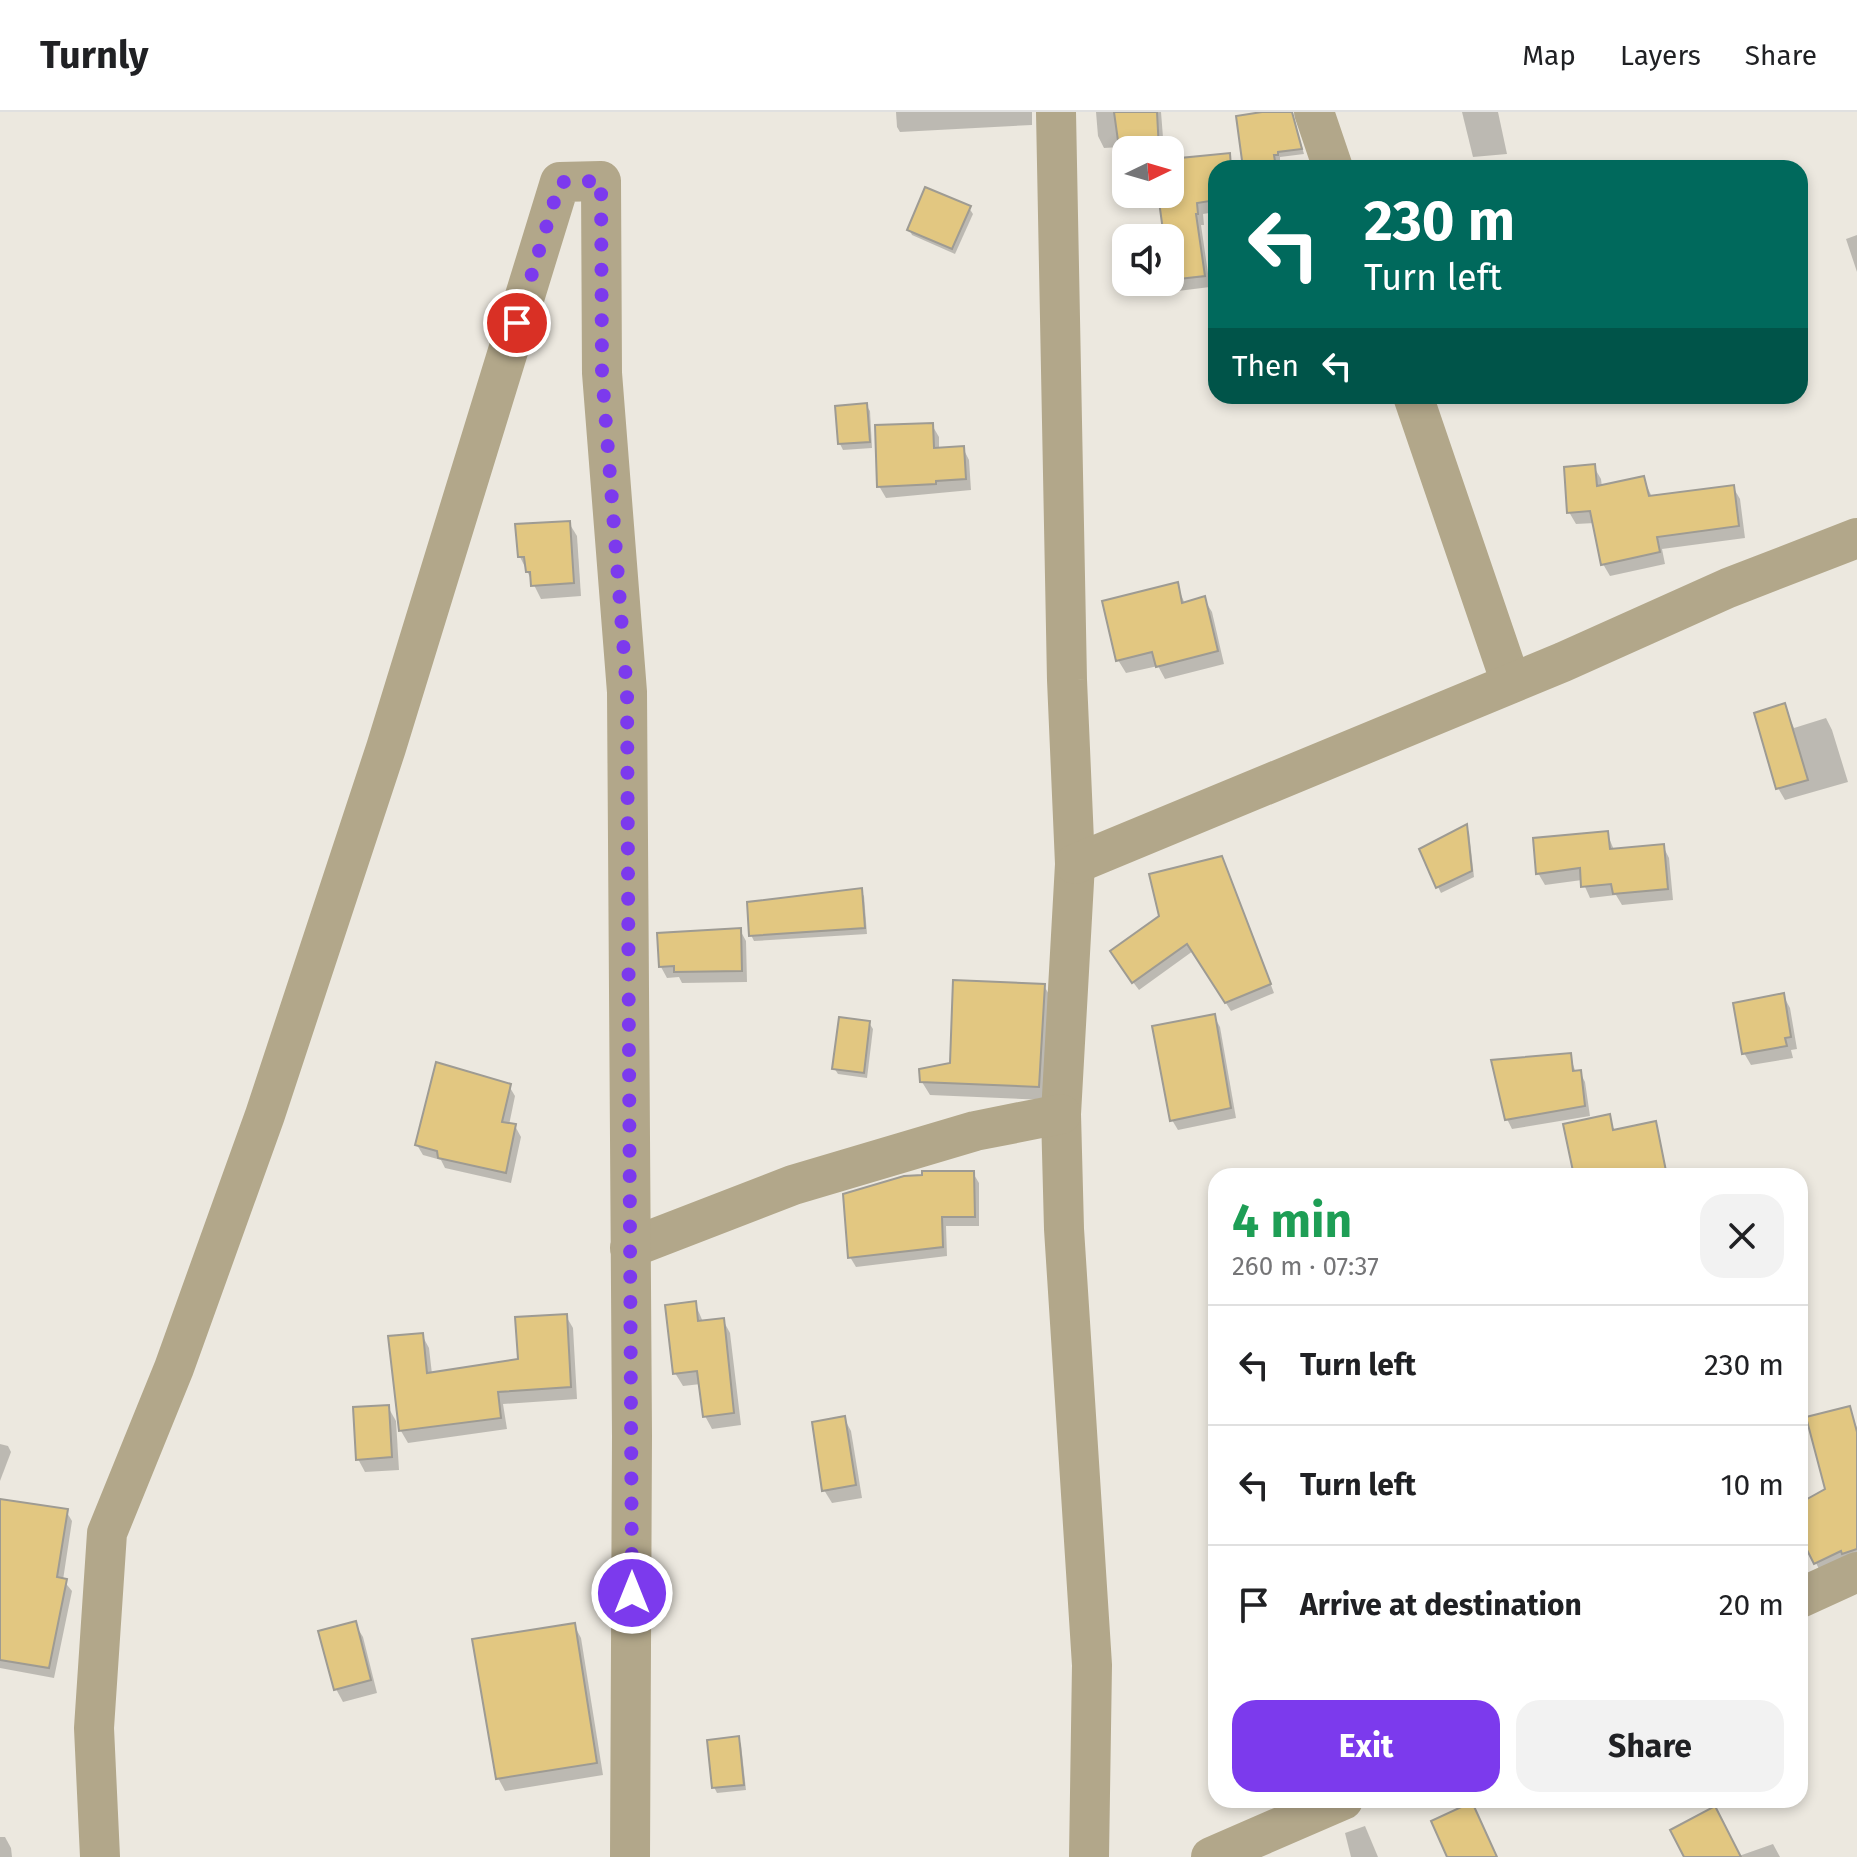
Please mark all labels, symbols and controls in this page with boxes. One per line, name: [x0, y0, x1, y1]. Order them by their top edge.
text: Turnly: [40, 32, 149, 78]
text: Map: [1522, 39, 1576, 72]
text: Layers: [1620, 39, 1701, 72]
text: Share: [1745, 39, 1817, 72]
north arrow: [1112, 136, 1184, 208]
map controls: [1112, 136, 1184, 296]
text: 230 m: [1364, 188, 1515, 255]
icon: left: [1232, 192, 1336, 296]
button: sound: [1112, 224, 1184, 296]
text: Turn left: [1364, 256, 1502, 300]
pin: [483, 289, 551, 357]
icon: arrive: [495, 301, 539, 345]
icon: left: [1315, 344, 1359, 388]
text: Then: [1232, 348, 1299, 384]
text: 4 min: [1232, 1192, 1352, 1250]
button: close: [1700, 1194, 1784, 1278]
text: 260 m · 07:37: [1232, 1251, 1379, 1282]
icon: left: [1232, 1343, 1276, 1387]
text: Turn left: [1300, 1347, 1416, 1383]
text: 230 m: [1704, 1347, 1784, 1383]
icon: left: [1232, 1463, 1276, 1507]
text: Turn left: [1300, 1467, 1416, 1503]
text: 10 m: [1721, 1467, 1784, 1503]
position arrow: [590, 1551, 674, 1635]
icon: arrive: [1232, 1583, 1276, 1627]
text: Arrive at destination: [1300, 1587, 1582, 1623]
text: 20 m: [1719, 1587, 1784, 1623]
button: Exit: [1232, 1700, 1500, 1792]
button: Share: [1516, 1700, 1784, 1792]

